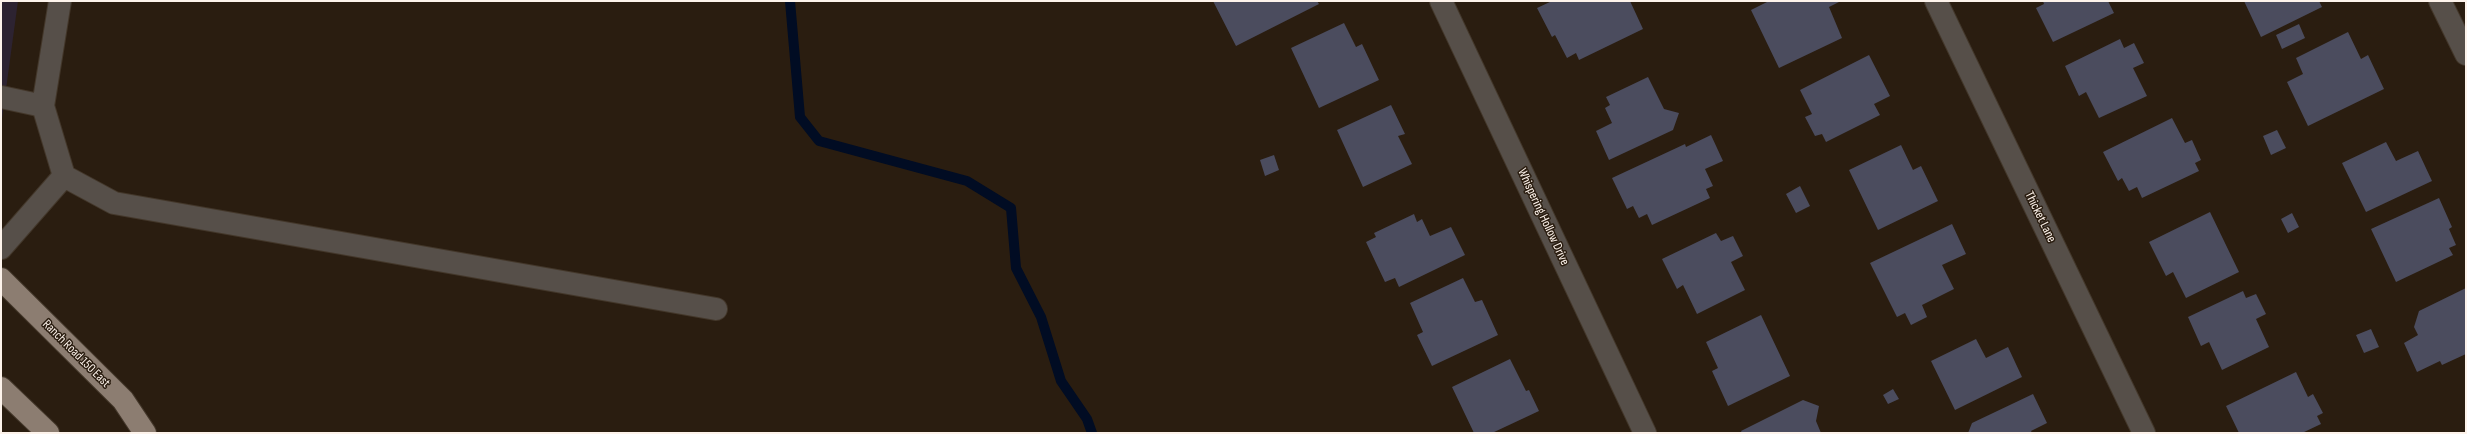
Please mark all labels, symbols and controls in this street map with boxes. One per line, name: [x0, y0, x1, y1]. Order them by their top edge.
street label: Whispering Hollow Drive: [1514, 166, 1572, 268]
street label: Thicket Lane: [2021, 189, 2059, 245]
street label: Ranch Road 150 East: [39, 317, 113, 391]

